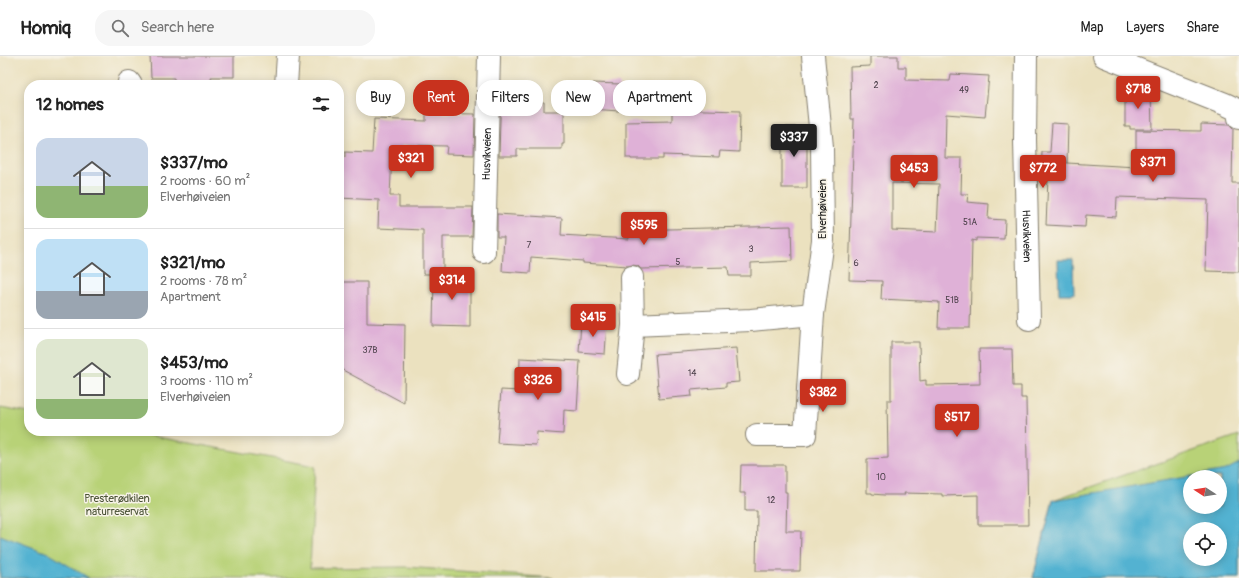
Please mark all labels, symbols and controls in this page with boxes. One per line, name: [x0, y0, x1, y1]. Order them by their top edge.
search box: [95, 10, 375, 46]
text: Homiq: [20, 16, 71, 40]
icon: search: [109, 17, 131, 39]
text: Search here: [141, 18, 214, 37]
text: Map: [1081, 19, 1104, 36]
text: Layers: [1126, 19, 1164, 36]
text: Share: [1186, 19, 1219, 36]
pin: $718: [1114, 76, 1162, 110]
chip: Buy: [356, 80, 405, 116]
chip: Rent: [413, 80, 469, 116]
chip: Filters: [477, 80, 543, 116]
chip: New: [551, 80, 605, 116]
chip: Apartment: [613, 80, 706, 116]
house number: 2: [873, 80, 879, 91]
text: $718: [1125, 81, 1151, 97]
house number: 49: [959, 85, 969, 96]
icon: filters: [310, 93, 332, 115]
text: 12 homes: [36, 94, 104, 115]
pin: $337: [770, 124, 818, 158]
street label: Husvikveien: [480, 128, 494, 181]
text: $337: [780, 129, 808, 145]
pin: $321: [387, 145, 435, 179]
pin: $371: [1129, 149, 1177, 183]
text: $321: [398, 150, 424, 166]
text: $337/mo: [160, 152, 228, 173]
icon: home: [68, 154, 116, 202]
text: $371: [1140, 154, 1166, 170]
pin: $453: [890, 155, 938, 189]
pin: $772: [1019, 155, 1067, 189]
text: $453: [900, 160, 928, 176]
text: $772: [1029, 160, 1057, 176]
text: 2 rooms · 60 m²: [160, 173, 250, 189]
street label: Elverhøiveien: [816, 179, 829, 239]
text: Elverhøiveien: [160, 189, 231, 205]
street label: Husvikveien: [1020, 209, 1034, 262]
pin: $595: [620, 212, 668, 246]
text: $595: [630, 217, 658, 233]
house number: 51A: [963, 217, 977, 228]
house number: 7: [527, 240, 532, 251]
house number: 3: [748, 244, 754, 255]
text: $321/mo: [160, 252, 225, 273]
icon: home: [68, 255, 116, 303]
house number: 5: [676, 257, 681, 268]
house number: 6: [853, 258, 859, 269]
pin: $314: [428, 267, 476, 301]
text: $314: [439, 272, 465, 288]
text: 2 rooms · 78 m²: [160, 273, 247, 289]
text: Apartment: [160, 289, 221, 305]
house number: 51B: [945, 295, 959, 306]
pin: $415: [569, 304, 617, 338]
text: $415: [580, 309, 606, 325]
house number: 37B: [363, 345, 377, 356]
text: $453/mo: [160, 352, 228, 373]
icon: home: [68, 355, 116, 403]
pin: $326: [514, 367, 562, 401]
house number: 14: [688, 368, 697, 379]
text: $326: [523, 372, 553, 388]
text: 3 rooms · 110 m²: [160, 373, 253, 389]
pin: $382: [799, 379, 847, 413]
text: $382: [809, 384, 837, 400]
text: Elverhøiveien: [160, 389, 231, 405]
pin: $517: [933, 404, 981, 438]
text: $517: [944, 409, 970, 425]
north arrow: [1183, 470, 1227, 514]
map controls: [1183, 470, 1227, 566]
house number: 10: [876, 472, 886, 483]
park label: Presterødkilen naturreservat: [84, 492, 150, 518]
house number: 12: [767, 495, 775, 506]
button: locate: [1183, 522, 1227, 566]

